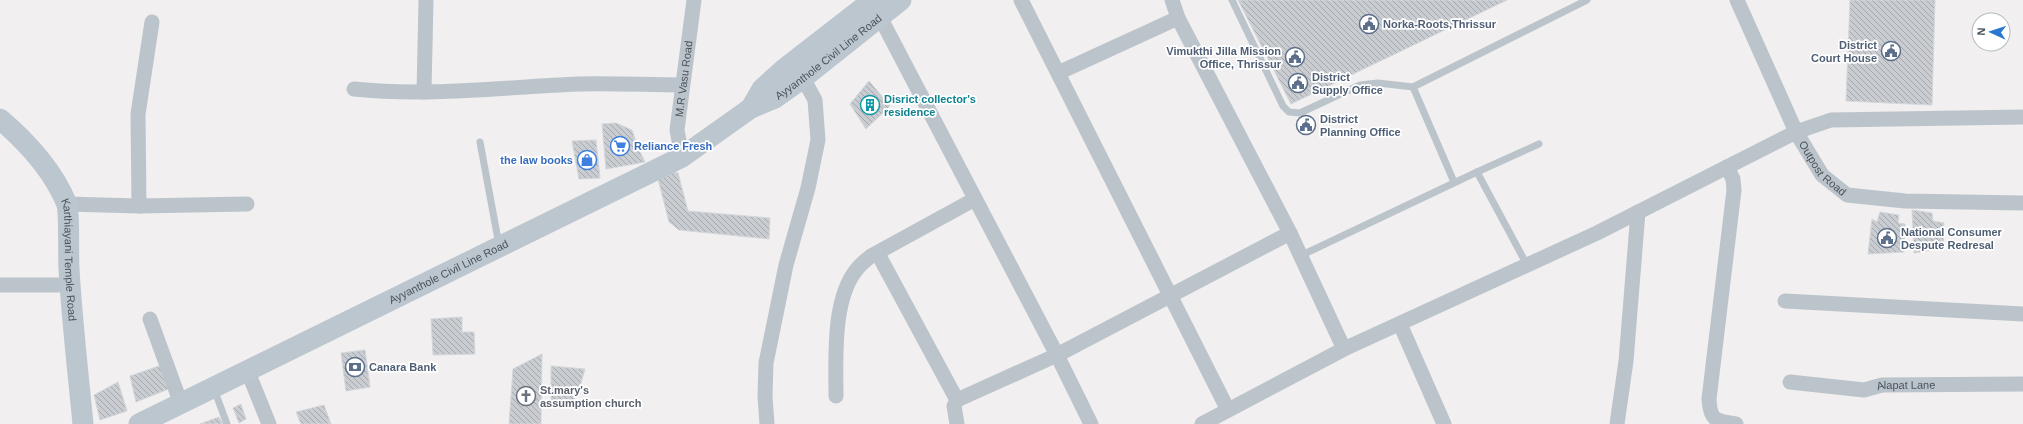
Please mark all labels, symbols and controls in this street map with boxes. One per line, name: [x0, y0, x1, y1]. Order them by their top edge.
street label: Ayyanthole Civil Line Road: [773, 12, 884, 102]
north arrow: [1971, 12, 2011, 52]
public building icon: Norka-Roots,Thrissur: [1358, 13, 1380, 35]
place label: Norka-Roots,Thrissur: [1383, 18, 1497, 30]
text: N: [1975, 27, 1987, 36]
place label: District Court House: [1811, 39, 1877, 64]
street label: M.R Vasu Road: [673, 40, 695, 118]
public building icon: District Court House: [1880, 40, 1902, 62]
place label: Vimukthi Jilla Mission Office, Thrissur: [1166, 45, 1282, 70]
public building icon: Vimukthi Jilla Mission Office, Thrissur: [1284, 46, 1306, 68]
place label: District Supply Office: [1312, 71, 1383, 96]
public building icon: District Supply Office: [1287, 72, 1309, 94]
place label: Disrict collector's residence: [884, 93, 976, 118]
building icon: Disrict collector's residence: [859, 94, 881, 116]
place label: District Planning Office: [1320, 113, 1401, 138]
public building icon: District Planning Office: [1295, 114, 1317, 136]
supermarket icon: Reliance Fresh: [609, 135, 631, 157]
street label: Outpost Road: [1797, 139, 1849, 198]
place label: Reliance Fresh: [634, 140, 713, 152]
shop icon: the law books: [576, 149, 598, 171]
place label: the law books: [500, 154, 573, 166]
street label: Karthiayani Temple Road: [59, 196, 79, 322]
place label: National Consumer Despute Redresal: [1901, 226, 2003, 251]
public building icon: National Consumer Despute Redresal: [1876, 227, 1898, 249]
street label: Ayyanthole Civil Line Road: [387, 237, 510, 306]
bank icon: Canara Bank: [344, 356, 366, 378]
place label: Canara Bank: [369, 361, 437, 373]
street label: Alapat Lane: [1875, 379, 1935, 392]
place label: St.mary's assumption church: [540, 384, 642, 409]
church icon: St.mary's assumption church: [515, 385, 537, 407]

